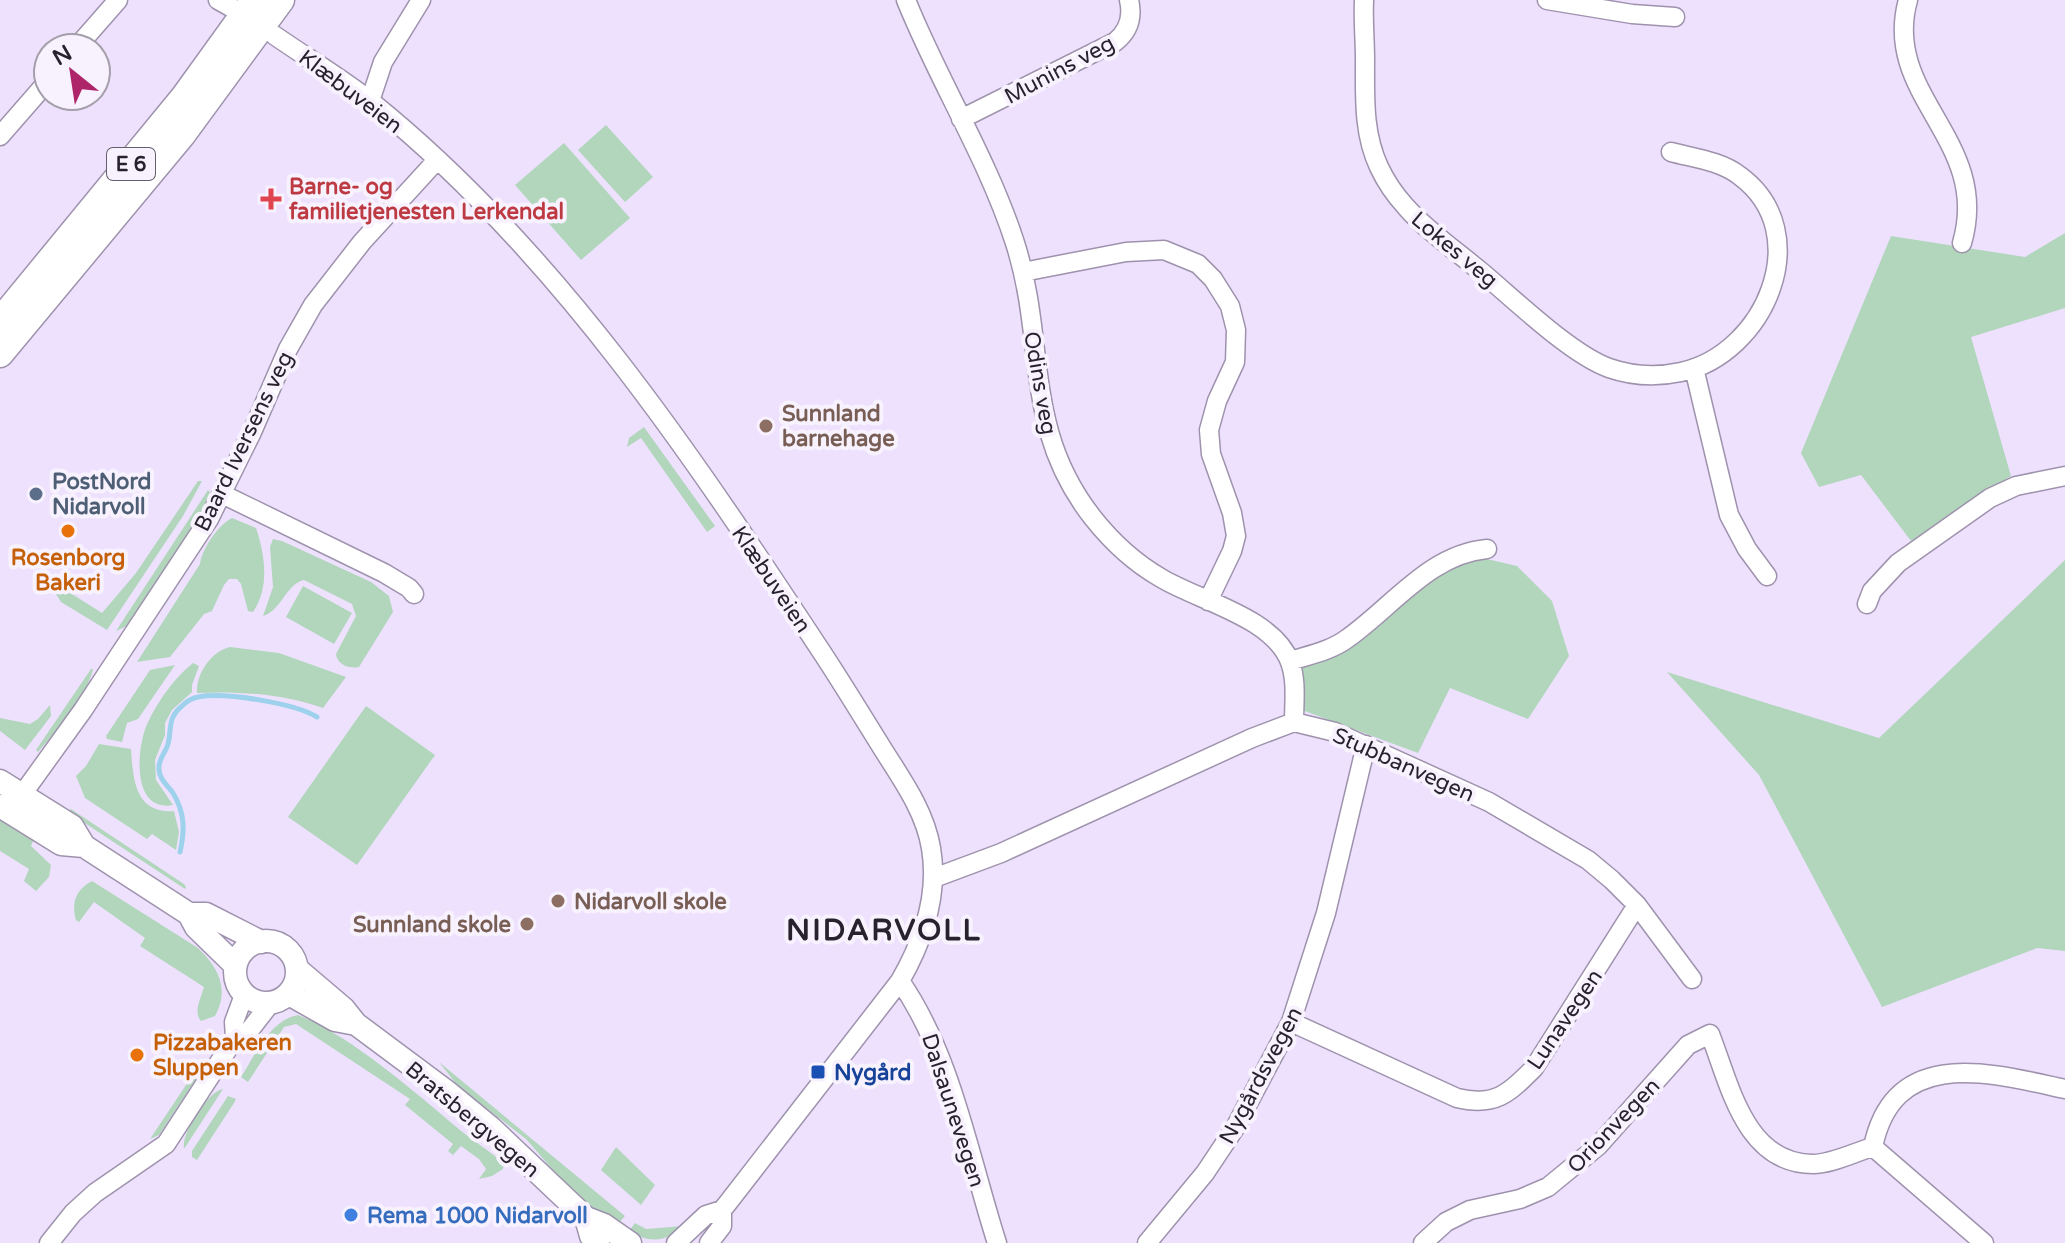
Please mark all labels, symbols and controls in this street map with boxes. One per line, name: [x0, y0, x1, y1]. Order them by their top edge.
street label: Munins veg: [1000, 30, 1119, 110]
north arrow: [32, 32, 112, 112]
text: N: [48, 40, 77, 71]
street label: Klæbuveien: [294, 44, 407, 139]
road number: E 6: [107, 148, 155, 180]
place label: Barne- og familietjenesten Lerkendal: [289, 174, 564, 225]
marker: Barne- og familietjenesten Lerkendal: [260, 188, 282, 210]
street label: Lokes veg: [1406, 206, 1503, 293]
street label: Odins veg: [1018, 330, 1062, 437]
street label: Baard Iversens veg: [189, 347, 299, 536]
place label: Sunnland barnehage: [782, 401, 895, 452]
marker: Sunnland barnehage: [757, 417, 775, 435]
place label: PostNord Nidarvoll: [52, 469, 151, 520]
marker: PostNord Nidarvoll: [27, 485, 45, 503]
street label: Klæbuveien: [726, 521, 816, 638]
marker: Rosenborg Bakeri: [59, 522, 77, 540]
place label: Rosenborg Bakeri: [11, 545, 125, 596]
street label: Stubbanvegen: [1329, 722, 1478, 808]
place label: Nidarvoll skole: [574, 889, 727, 915]
marker: Nidarvoll skole: [549, 892, 567, 910]
place label: Sunnland skole: [353, 912, 511, 938]
district label: NIDARVOLL: [786, 912, 982, 949]
marker: Sunnland skole: [518, 915, 536, 933]
street label: Lunavegen: [1522, 964, 1608, 1075]
street label: Nygårdsvegen: [1214, 1002, 1308, 1148]
place label: Pizzabakeren Sluppen: [153, 1030, 292, 1081]
street label: Dalsaunevegen: [916, 1030, 990, 1190]
marker: Pizzabakeren Sluppen: [128, 1046, 146, 1064]
street label: Bratsbergvegen: [400, 1056, 545, 1183]
place label: Nygård: [834, 1060, 911, 1086]
marker: Nygård: [809, 1063, 827, 1081]
street label: Orionvegen: [1562, 1073, 1665, 1179]
place label: Rema 1000 Nidarvoll: [367, 1203, 588, 1229]
marker: Rema 1000 Nidarvoll: [342, 1206, 360, 1224]

